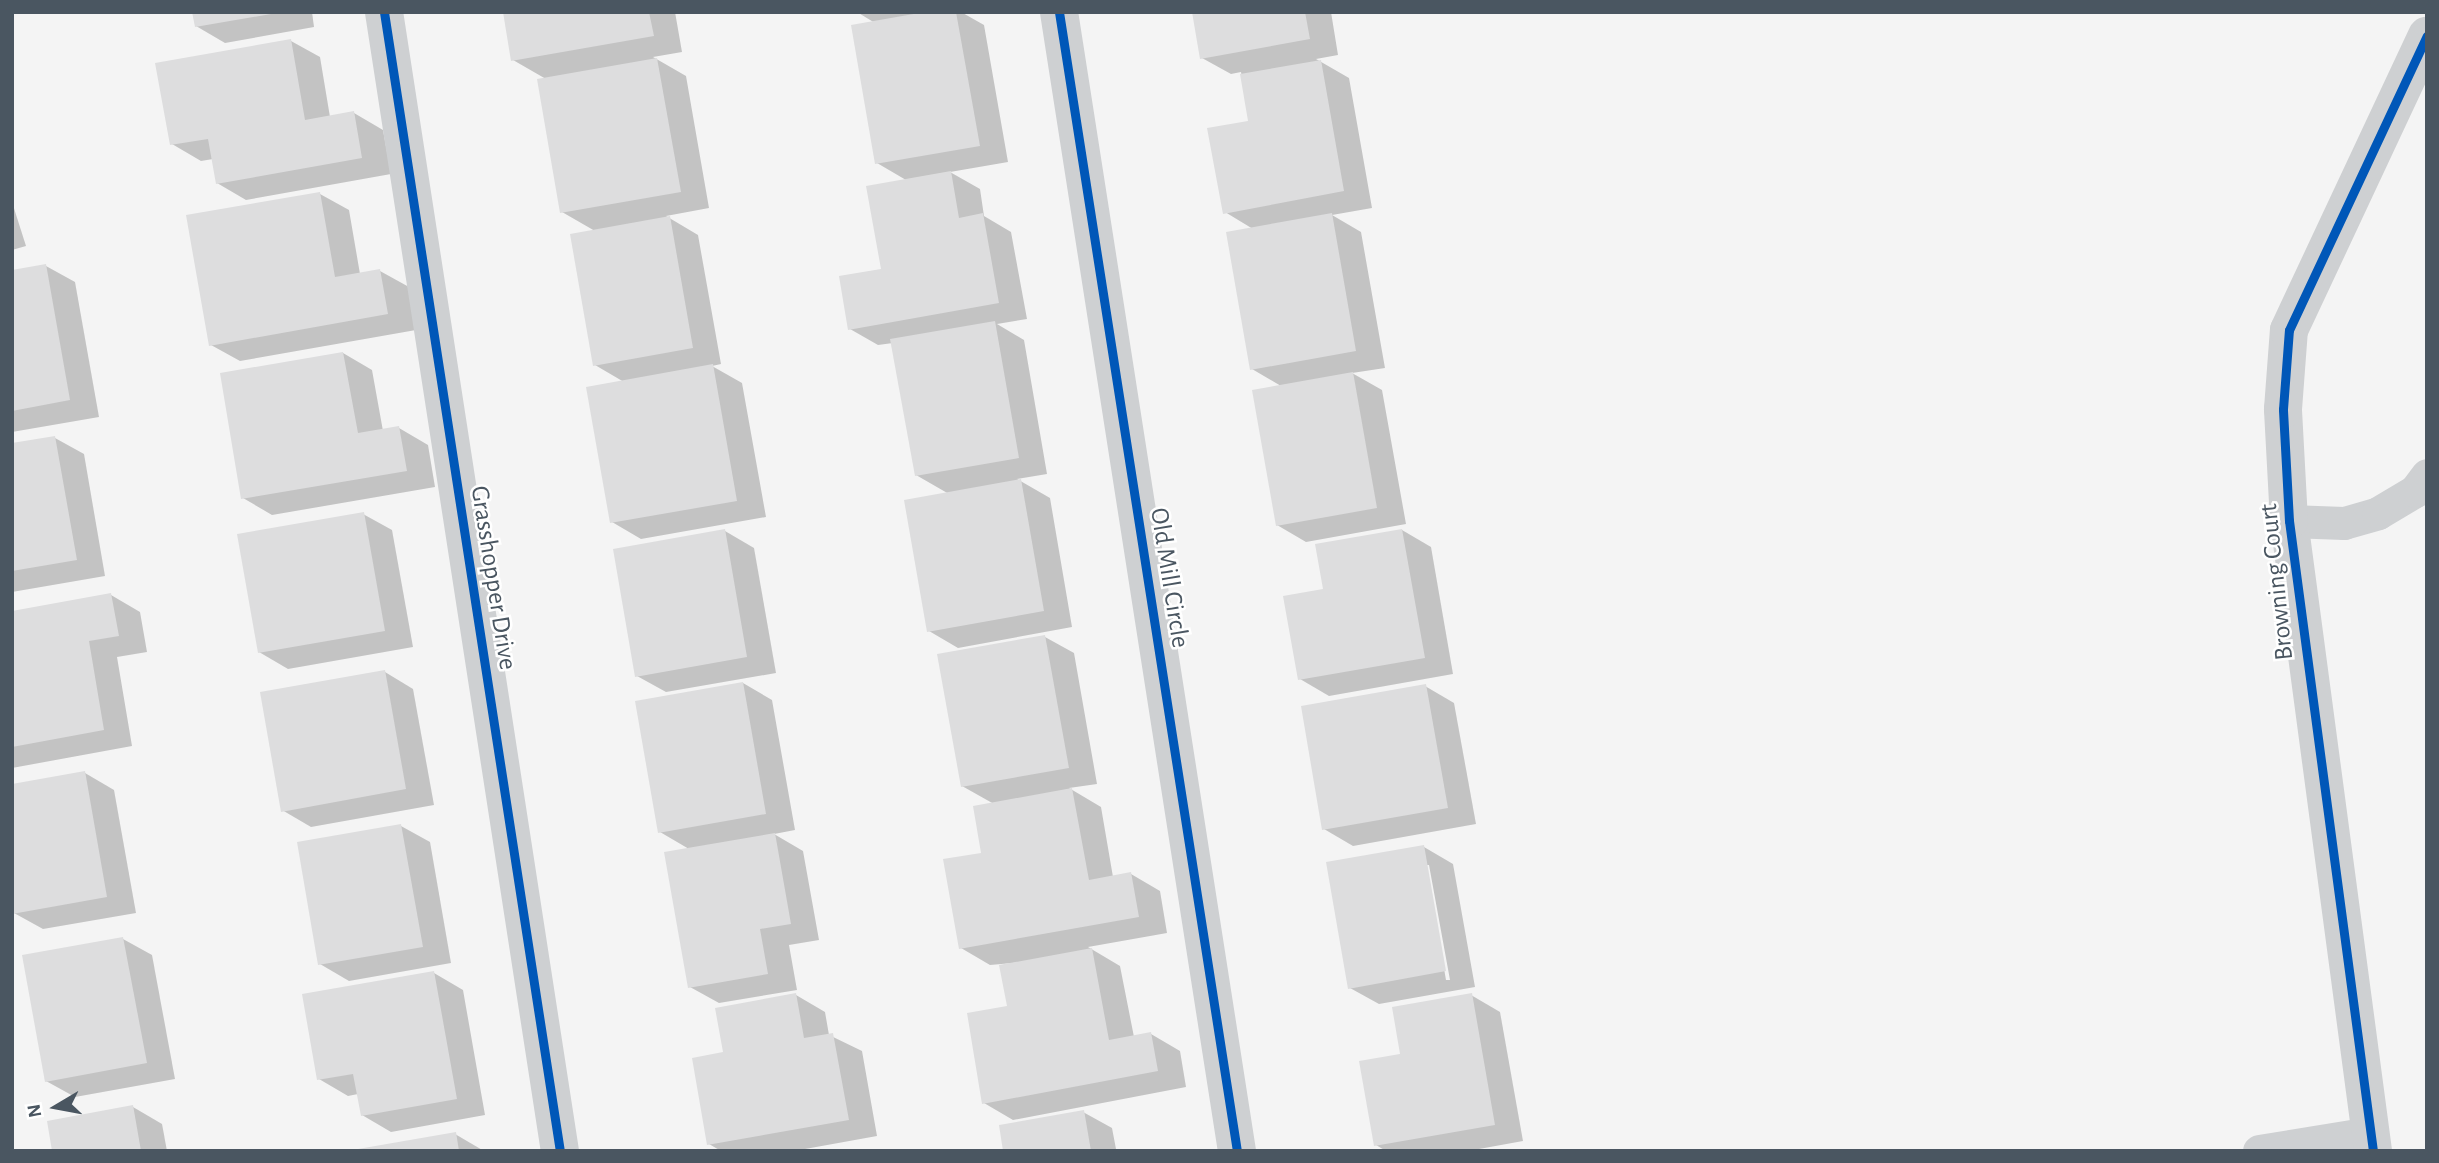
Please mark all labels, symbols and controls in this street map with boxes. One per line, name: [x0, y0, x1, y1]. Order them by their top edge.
street label: Grasshopper Drive: [463, 484, 523, 672]
street label: Browning Court: [2253, 502, 2301, 662]
street label: Old Mill Circle: [1143, 506, 1195, 650]
north arrow: [21, 1072, 91, 1142]
text: N: [24, 1103, 45, 1119]

